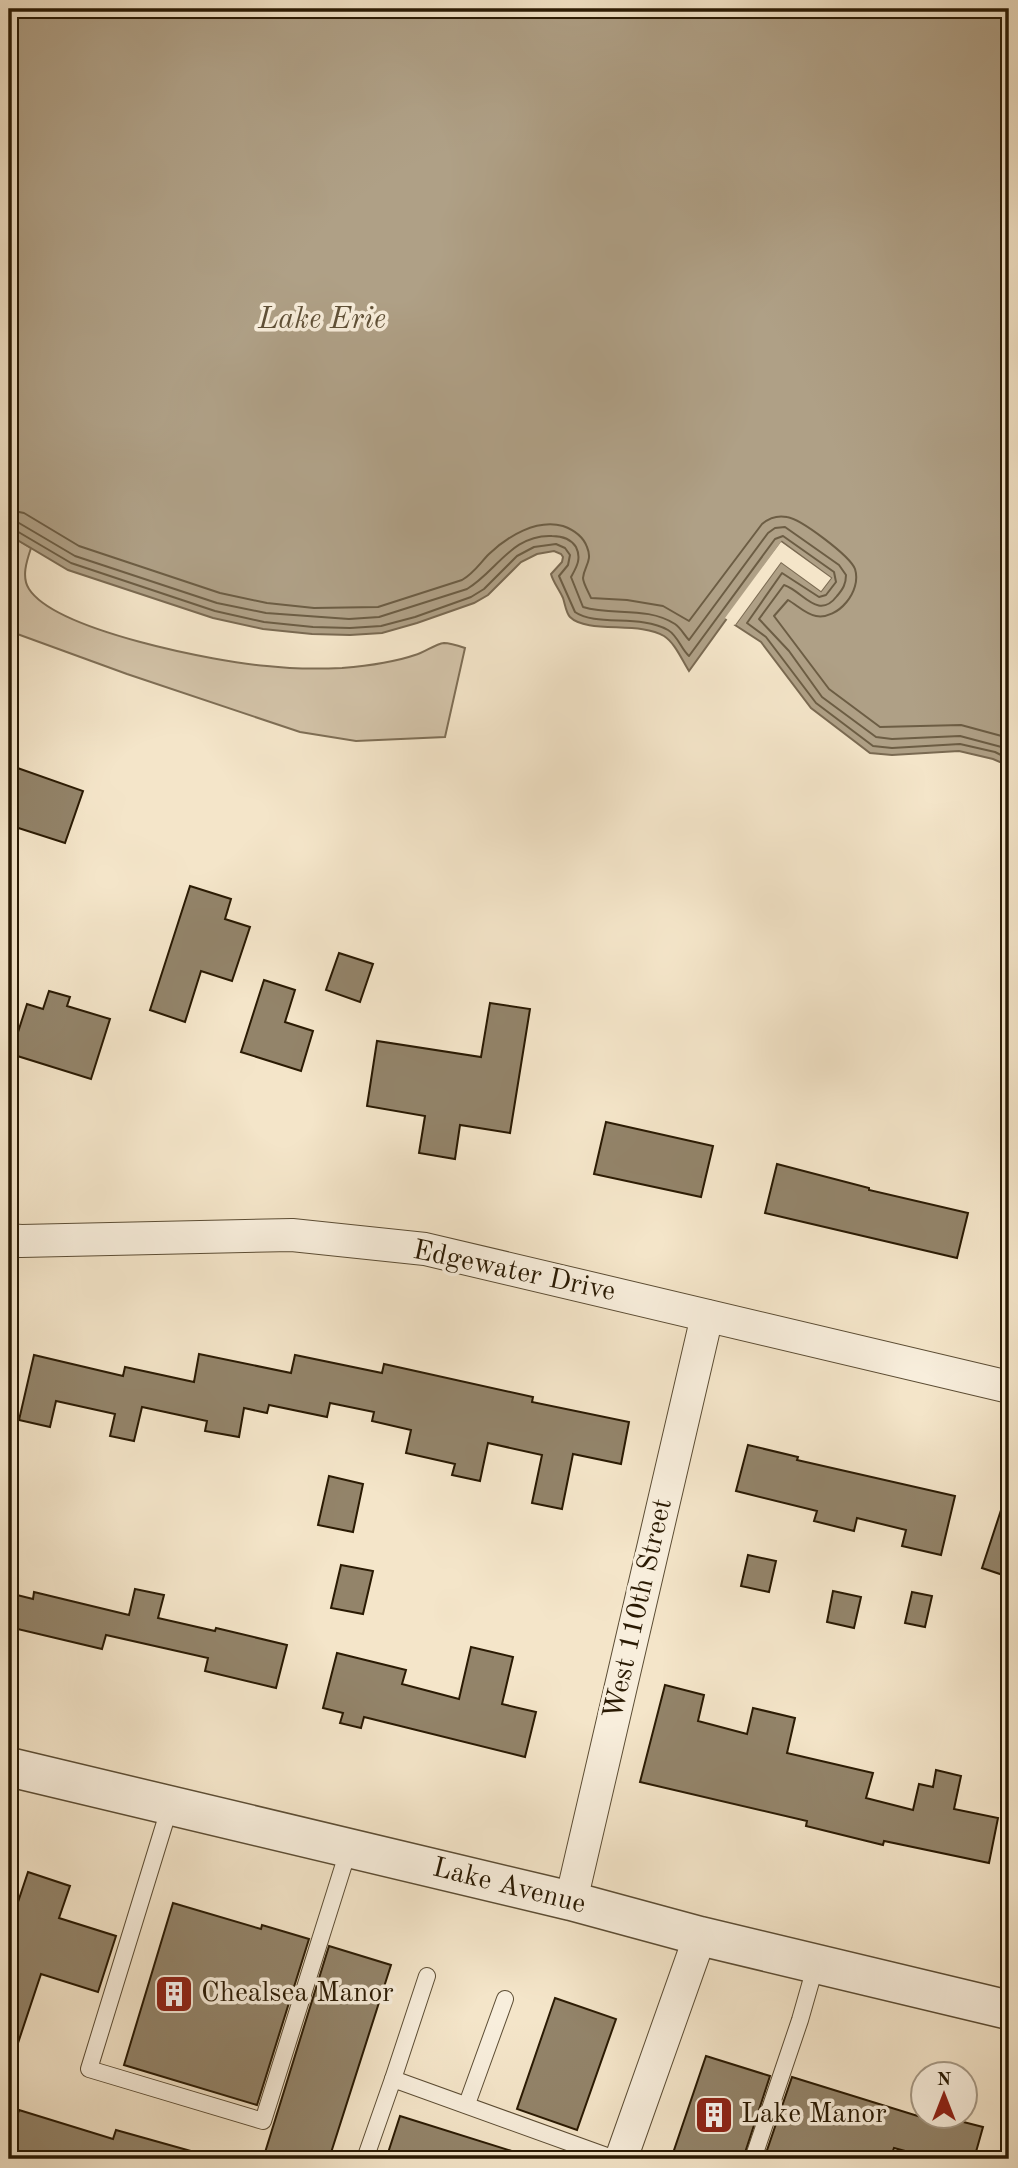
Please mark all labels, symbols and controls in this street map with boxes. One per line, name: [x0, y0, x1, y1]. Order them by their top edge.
water label: Lake Erie: [257, 305, 386, 335]
street label: Edgewater Drive: [410, 1237, 618, 1307]
street label: West 110th Street: [600, 1496, 678, 1722]
street label: Lake Avenue: [430, 1854, 588, 1920]
building icon: Chealsea Manor: [153, 1973, 195, 2015]
place label: Chealsea Manor: [201, 1980, 394, 2008]
north arrow: [909, 2060, 979, 2130]
text: N: [937, 2071, 952, 2090]
building icon: Lake Manor: [693, 2094, 735, 2136]
place label: Lake Manor: [741, 2101, 887, 2129]

